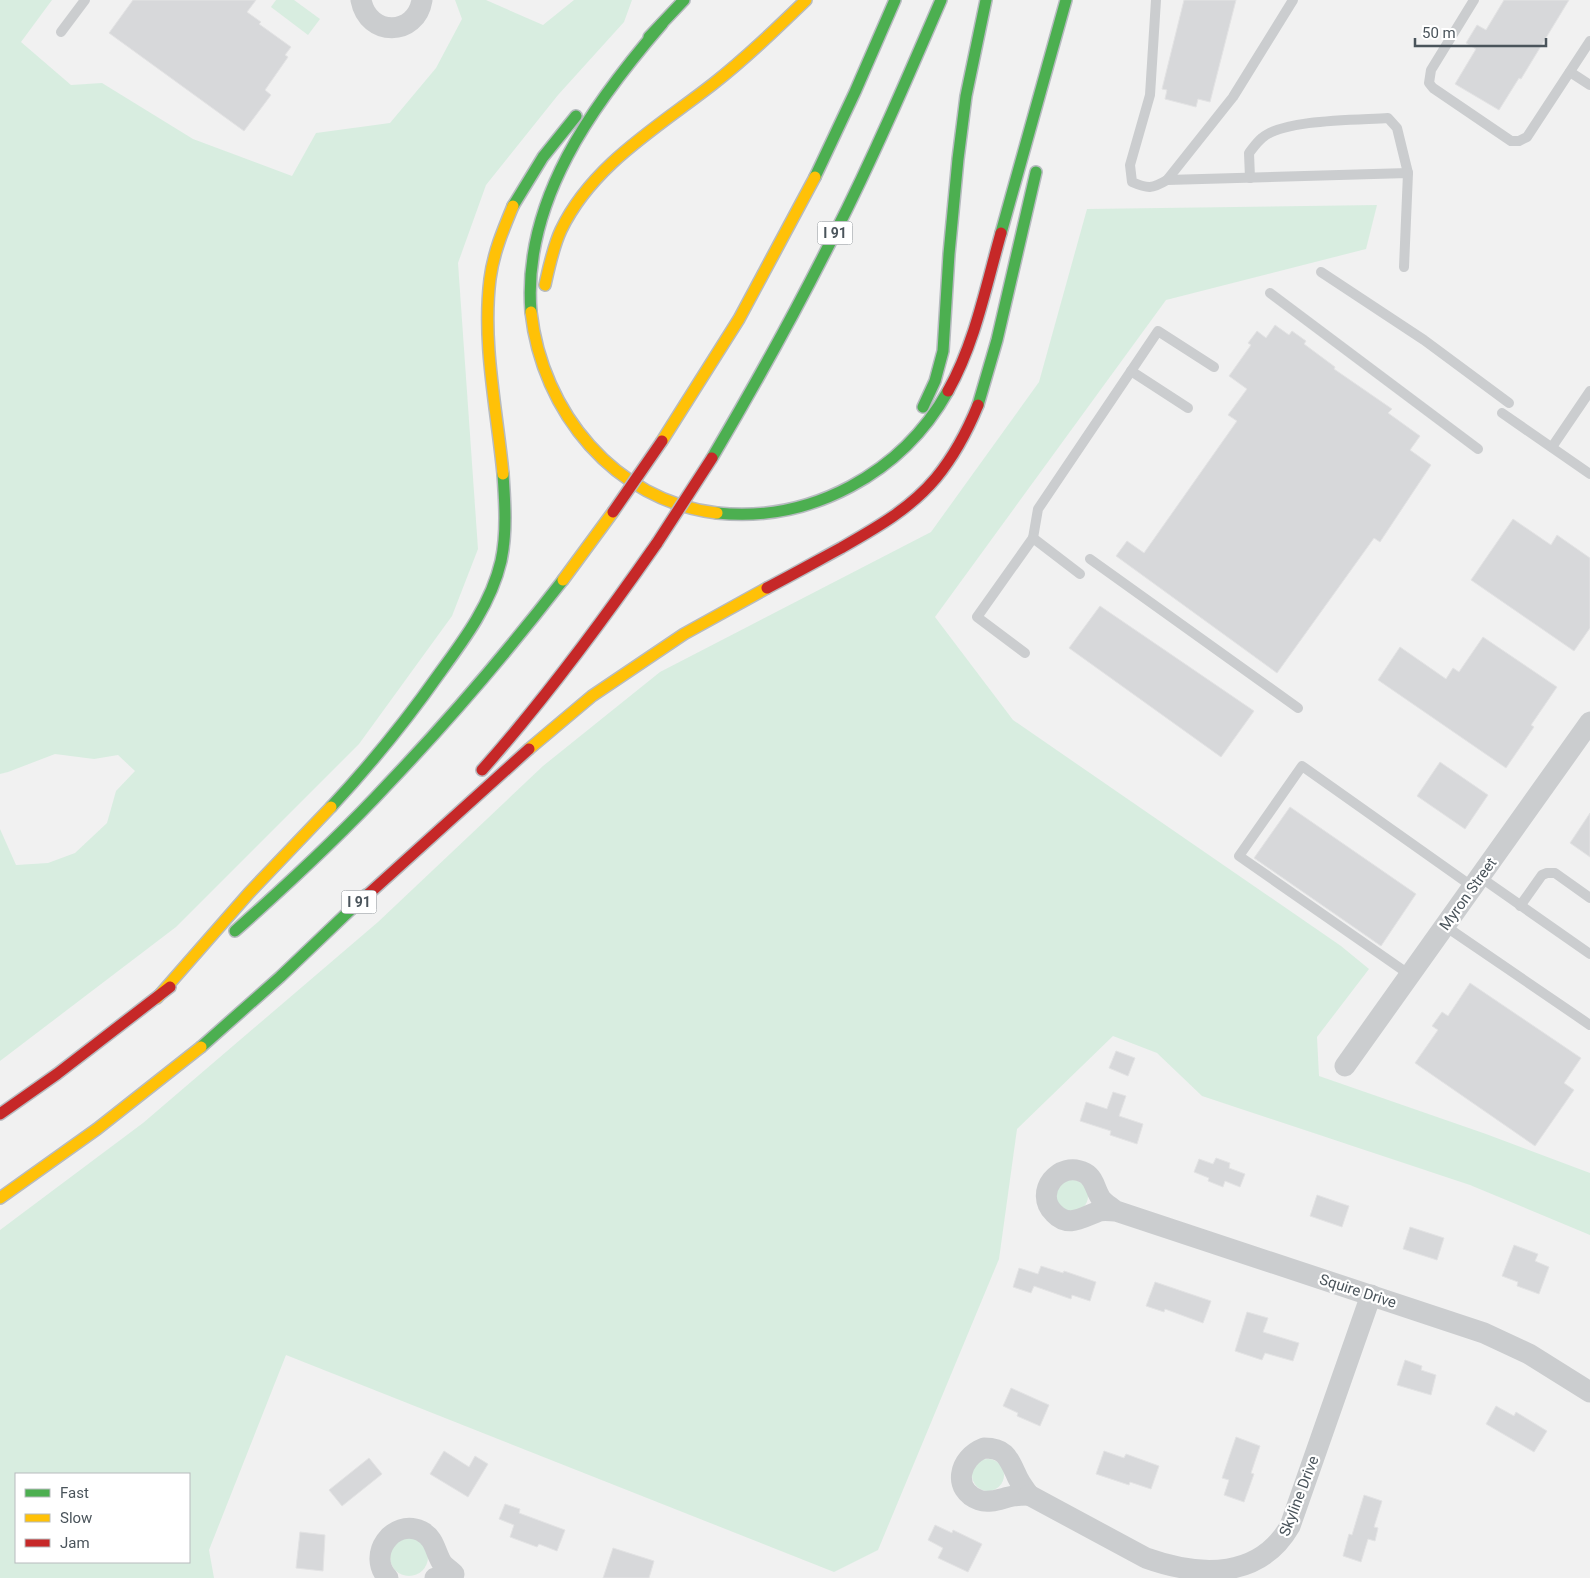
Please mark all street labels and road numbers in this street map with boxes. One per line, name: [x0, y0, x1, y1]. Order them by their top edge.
road number: I 91: [818, 222, 852, 244]
street label: Myron Street: [1436, 854, 1500, 934]
road number: I 91: [342, 890, 376, 914]
street label: Squire Drive: [1317, 1270, 1399, 1312]
street label: Skyline Drive: [1275, 1453, 1323, 1539]

